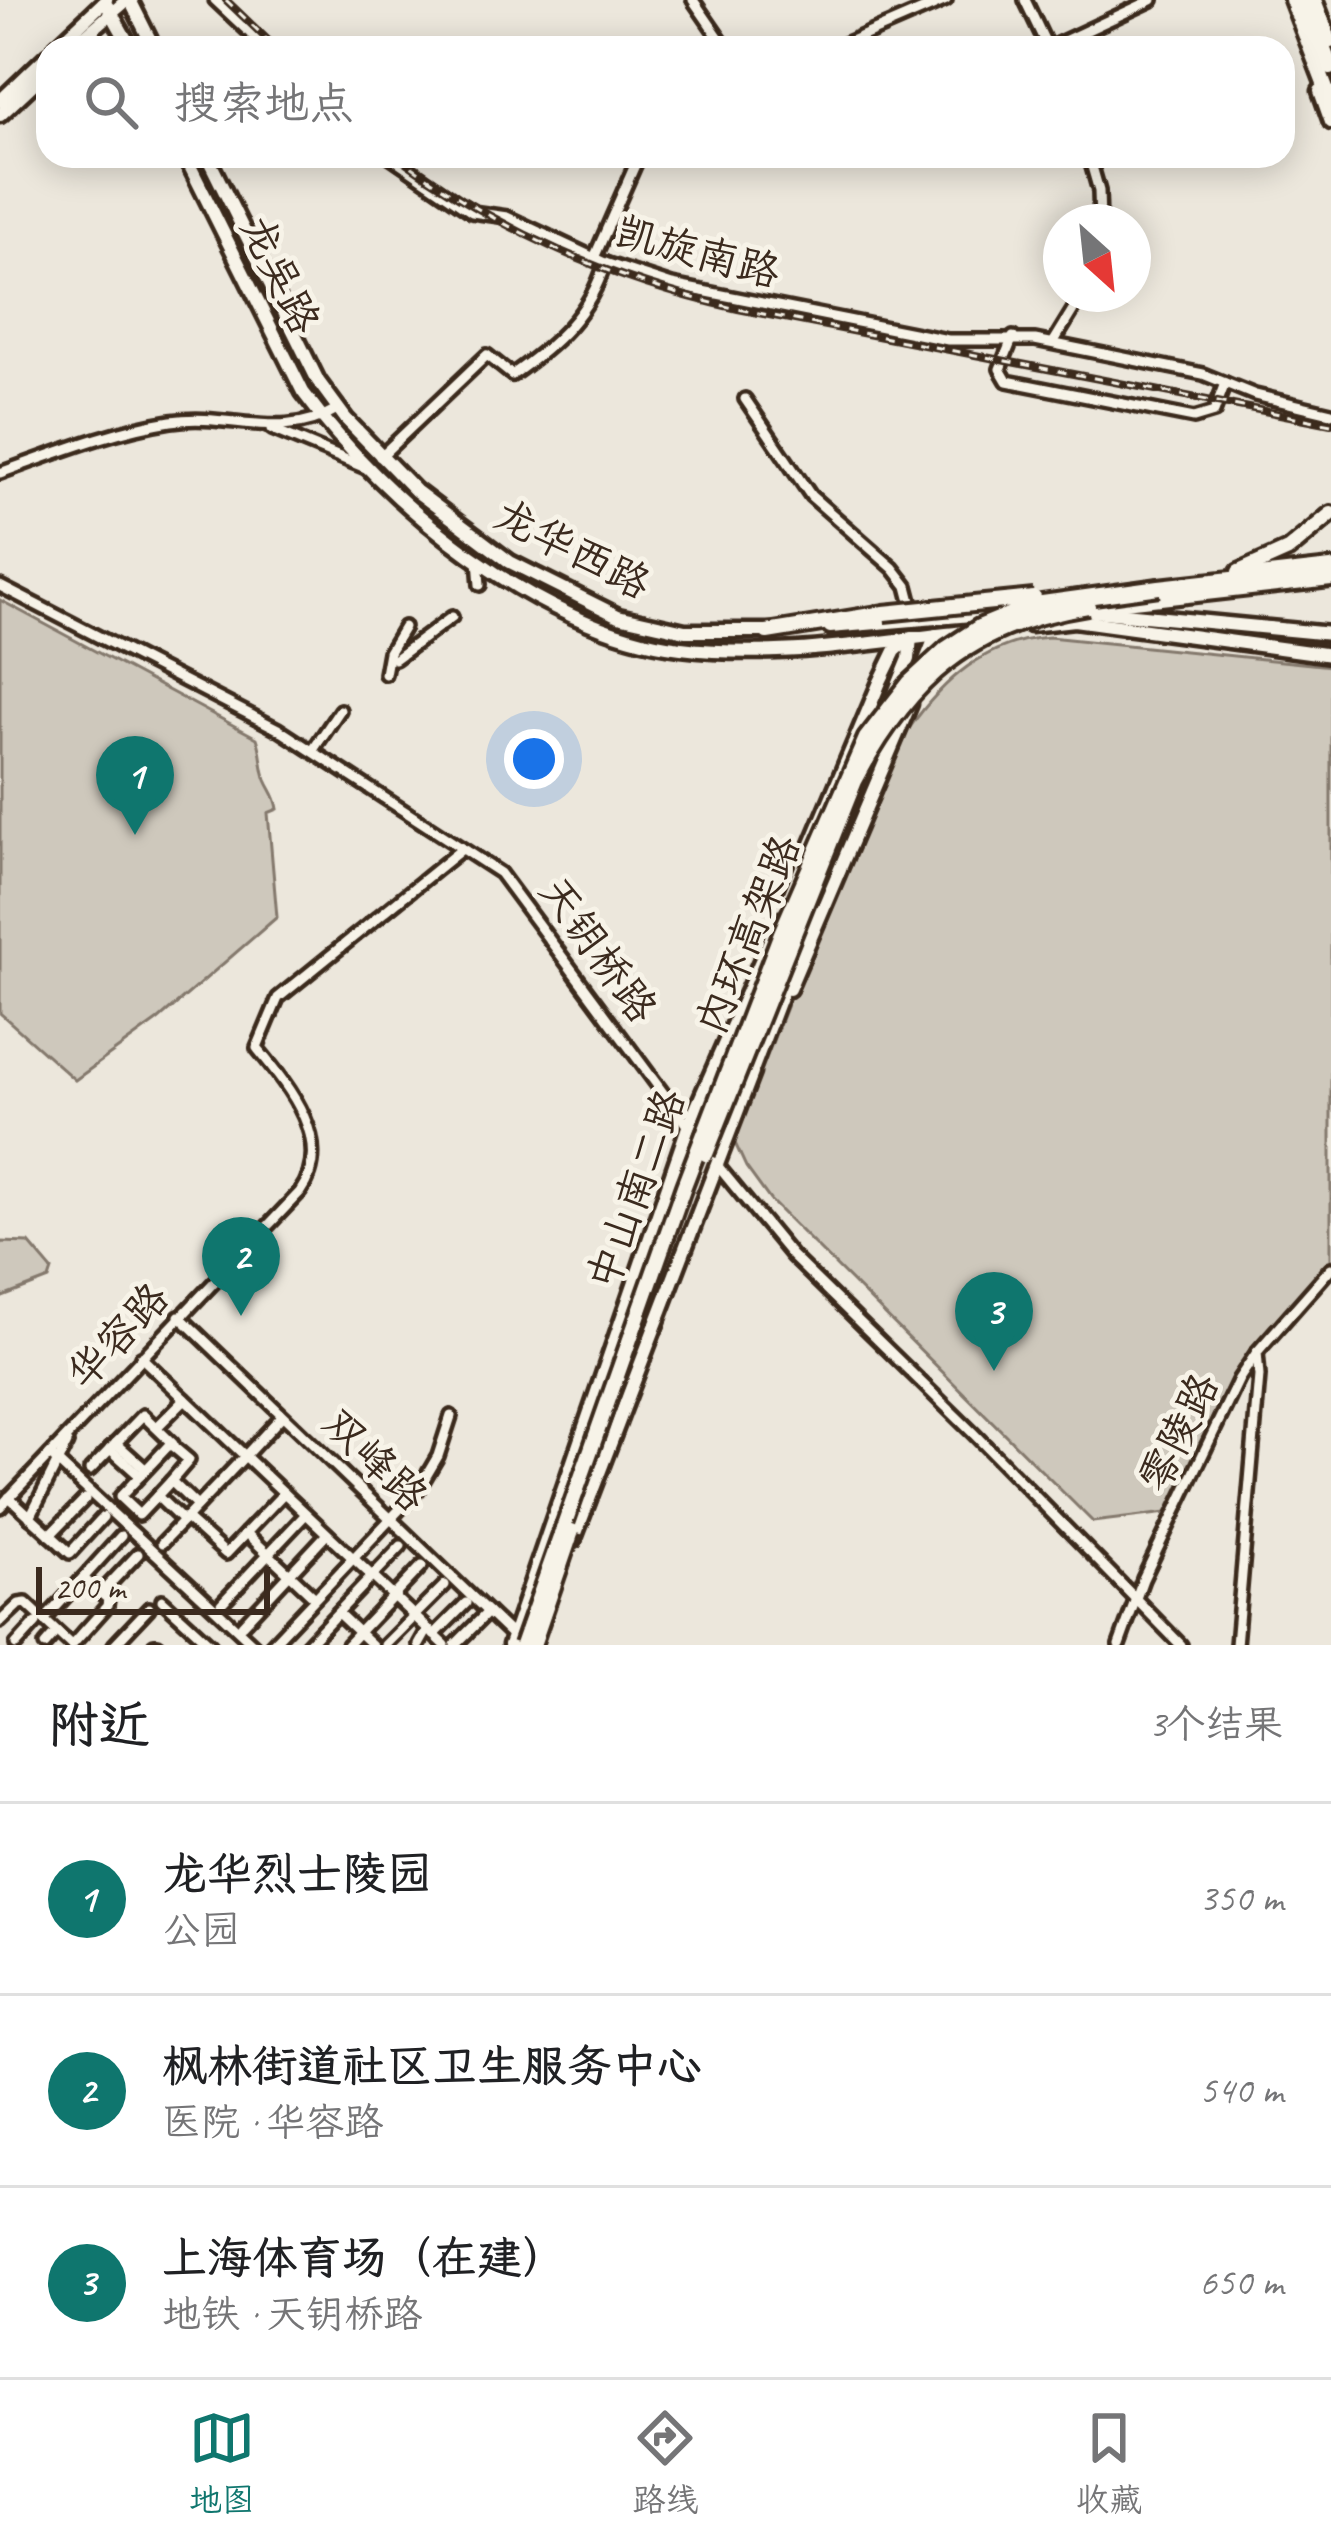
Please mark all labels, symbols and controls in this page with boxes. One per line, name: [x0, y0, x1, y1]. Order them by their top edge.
search box: [36, 36, 1295, 168]
icon: search: [78, 69, 144, 135]
text: 搜索地点: [174, 75, 354, 132]
north arrow: [1043, 204, 1151, 312]
street label: 凯旋南路: [610, 205, 786, 300]
street label: 龙吴路: [228, 206, 331, 343]
street label: 龙华西路: [485, 488, 659, 611]
your location: [504, 729, 564, 789]
pin: 1: [96, 736, 174, 835]
street label: 内环高架路: [684, 827, 812, 1042]
street label: 天钥桥路: [527, 866, 669, 1033]
street label: 中山南二路: [576, 1082, 697, 1297]
pin: 2: [202, 1217, 280, 1316]
street label: 华容路: [56, 1272, 180, 1400]
pin: 3: [955, 1272, 1033, 1371]
street label: 零陵路: [1128, 1364, 1231, 1501]
street label: 双峰路: [311, 1397, 439, 1523]
scale bar: [36, 1561, 270, 1614]
text: 200 m: [54, 1567, 125, 1609]
text: 附近: [48, 1693, 150, 1757]
text: 3个结果: [1148, 1700, 1283, 1749]
text: 龙华烈士陵园: [162, 1846, 432, 1903]
text: 1: [78, 1874, 96, 1923]
text: 350 m: [1199, 1874, 1283, 1923]
text: 公园: [162, 1906, 240, 1955]
text: 枫林街道社区卫生服务中心: [162, 2038, 702, 2095]
text: 2: [78, 2066, 96, 2115]
text: 540 m: [1199, 2066, 1283, 2115]
text: 医院 · 华容路: [162, 2098, 383, 2147]
text: 上海体育场（在建）: [162, 2230, 567, 2287]
text: 3: [78, 2258, 96, 2307]
text: 650 m: [1199, 2258, 1283, 2307]
text: 地铁 · 天钥桥路: [162, 2290, 422, 2339]
tab: 地图: [189, 2405, 255, 2521]
tab: 路线: [632, 2405, 698, 2521]
tab: 收藏: [1076, 2405, 1142, 2521]

